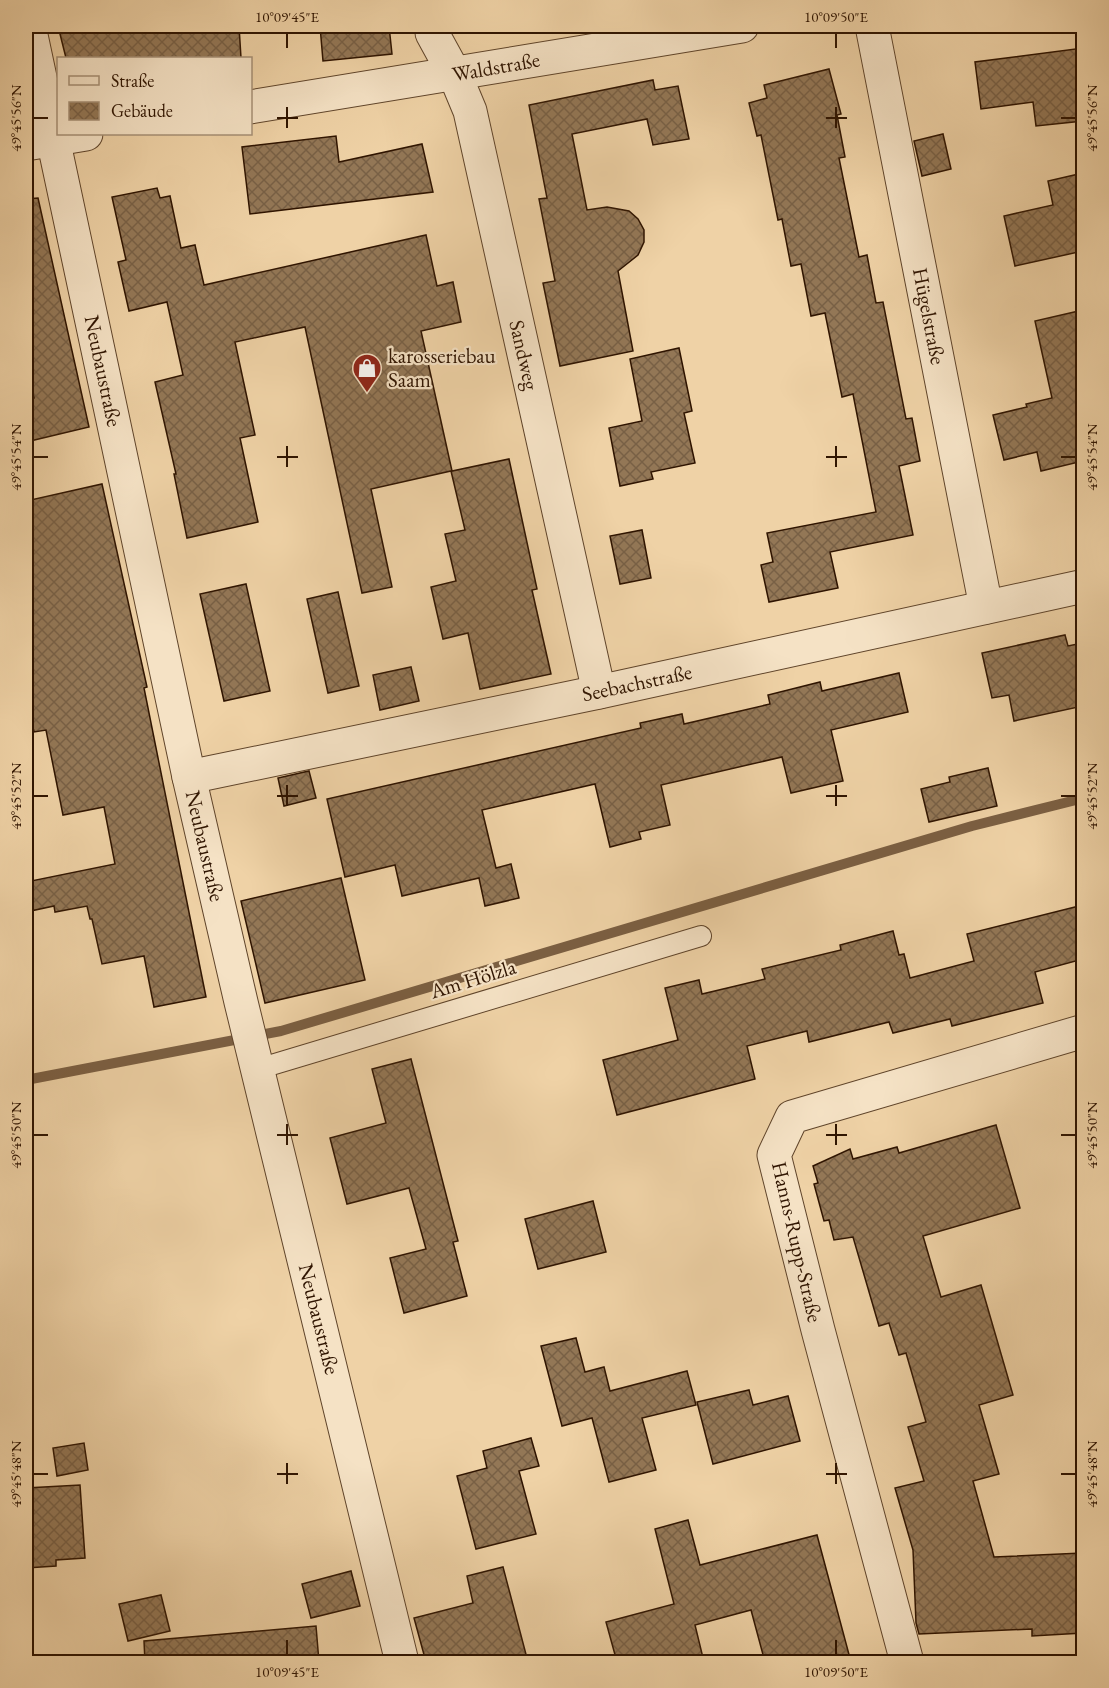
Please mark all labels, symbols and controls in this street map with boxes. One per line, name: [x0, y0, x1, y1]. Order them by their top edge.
text: 10°09'45"E: [255, 7, 320, 26]
text: 10°09'50"E: [804, 7, 869, 26]
street label: Waldstraße: [450, 46, 542, 88]
legend: [57, 57, 252, 135]
text: Straße: [111, 69, 154, 92]
text: 49°45'56"N: [6, 84, 25, 152]
text: 49°45'56"N: [1082, 84, 1101, 152]
text: Gebäude: [111, 99, 173, 122]
street label: Hügelstraße: [907, 265, 952, 367]
street label: Neubaustraße: [79, 313, 128, 429]
street label: Sandweg: [503, 317, 546, 393]
place label: karosseriebau Saam: [388, 342, 496, 393]
shop icon: karosseriebau Saam: [351, 352, 383, 394]
text: 49°45'54"N: [6, 423, 25, 491]
text: 49°45'54"N: [1082, 423, 1101, 491]
street label: Seebachstraße: [579, 658, 694, 707]
text: 49°45'52"N: [6, 762, 25, 830]
text: 49°45'52"N: [1082, 762, 1101, 830]
street label: Neubaustraße: [180, 788, 231, 904]
street label: Am Hölzla: [426, 952, 520, 1005]
text: 49°45'50"N: [6, 1101, 25, 1169]
text: 49°45'50"N: [1082, 1101, 1101, 1169]
street label: Hanns-Rupp-Straße: [766, 1159, 829, 1325]
street label: Neubaustraße: [293, 1261, 346, 1377]
text: 49°45'48"N: [6, 1440, 25, 1508]
text: 49°45'48"N: [1082, 1440, 1101, 1508]
text: 10°09'45"E: [255, 1662, 320, 1681]
text: 10°09'50"E: [804, 1662, 869, 1681]

